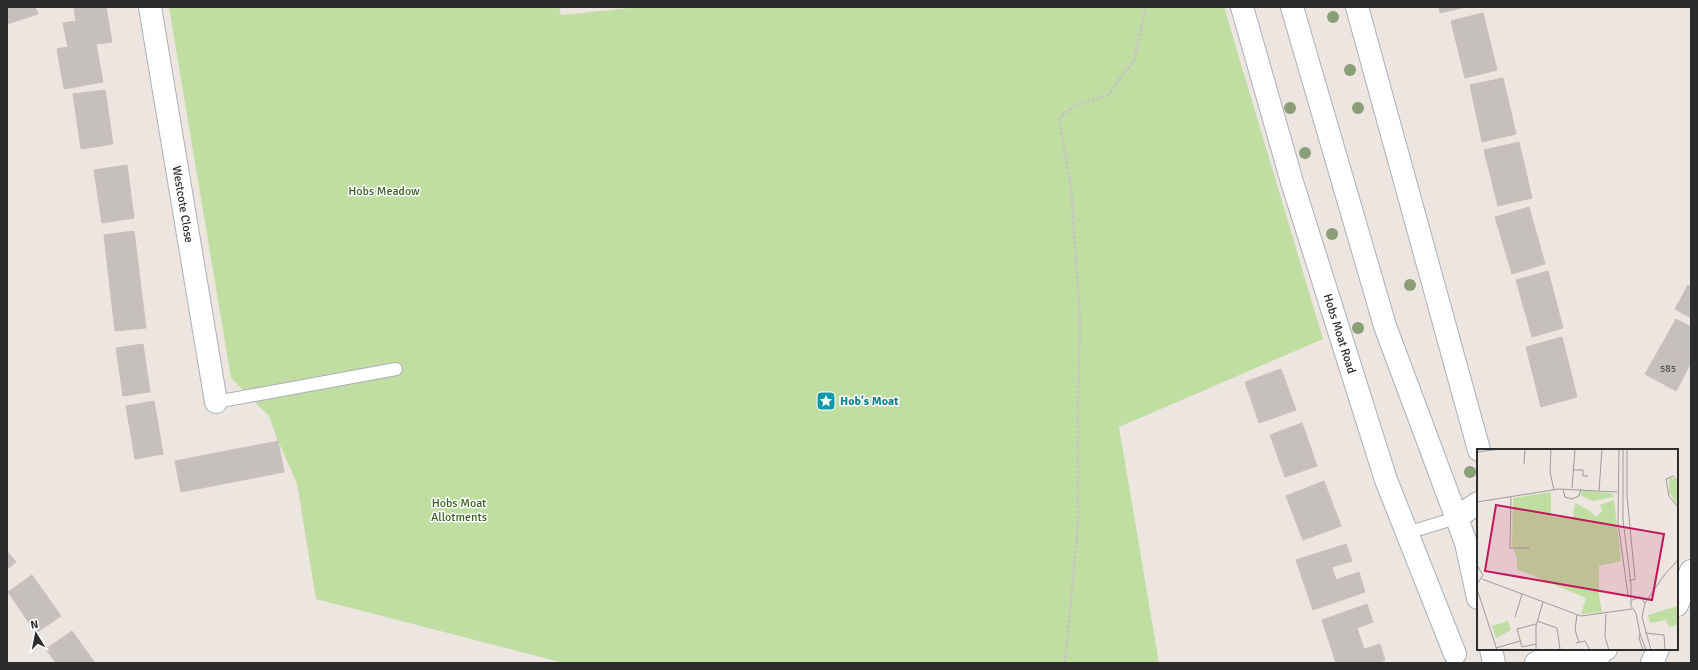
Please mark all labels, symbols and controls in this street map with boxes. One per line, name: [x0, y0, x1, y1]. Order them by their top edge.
street label: Westcote Close: [169, 165, 197, 244]
park label: Hobs Meadow: [348, 184, 420, 199]
street label: Hobs Moat Road: [1320, 292, 1359, 376]
house number: 585: [1660, 363, 1676, 375]
place icon: Hob's Moat: [815, 390, 837, 412]
place label: Hob's Moat: [840, 394, 899, 409]
inset map: [1477, 449, 1678, 650]
park label: Hobs Moat Allotments: [431, 496, 487, 525]
north arrow: [16, 614, 56, 654]
text: N: [29, 618, 39, 632]

